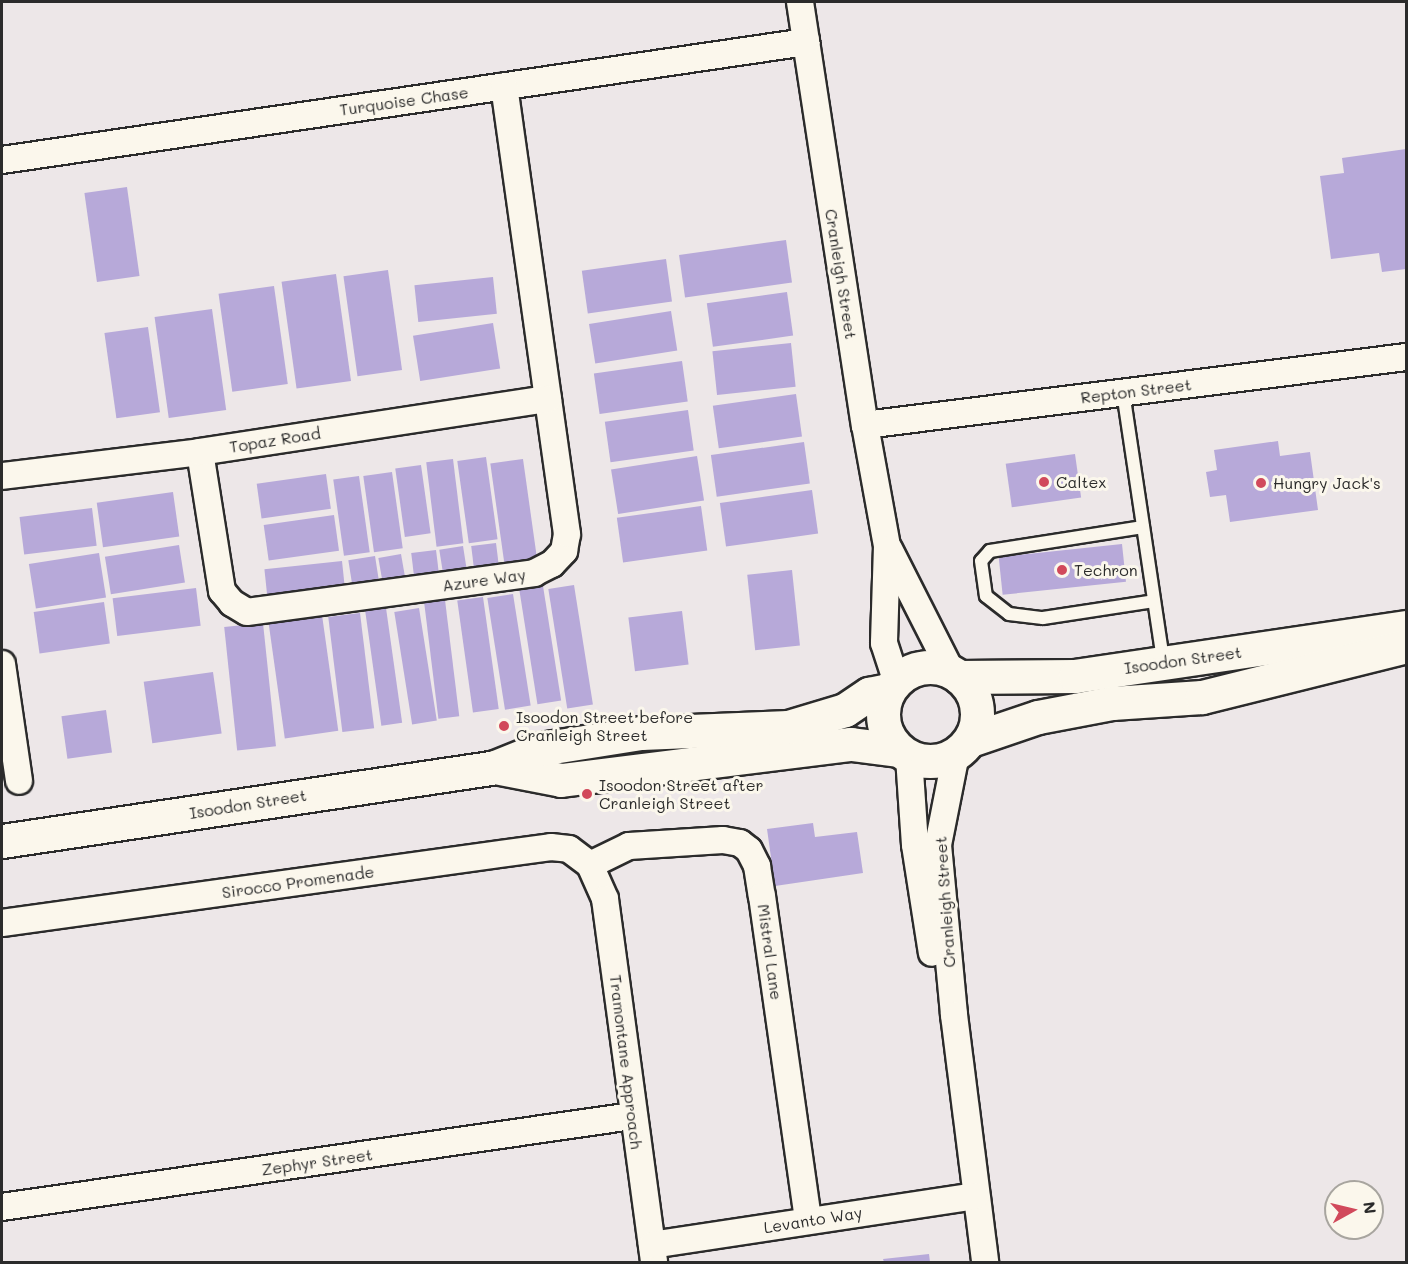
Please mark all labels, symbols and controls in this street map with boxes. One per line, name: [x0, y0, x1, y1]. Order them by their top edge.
street label: Turquoise Chase: [338, 82, 470, 120]
street label: Cranleigh Street: [821, 208, 861, 340]
street label: Repton Street: [1080, 375, 1192, 407]
street label: Topaz Road: [228, 423, 322, 457]
place label: Caltex: [1056, 472, 1106, 492]
place label: Hungry Jack's: [1273, 473, 1381, 493]
marker: Caltex: [1037, 475, 1051, 489]
marker: Hungry Jack's: [1254, 476, 1268, 490]
place label: Techron: [1074, 560, 1138, 580]
marker: Techron: [1055, 563, 1069, 577]
street label: Azure Way: [441, 565, 527, 595]
street label: Isoodon Street: [1123, 642, 1243, 678]
place label: Isoodon Street before Cranleigh Street: [516, 707, 693, 745]
marker: Isoodon Street before Cranleigh Street: [497, 719, 511, 733]
place label: Isoodon Street after Cranleigh Street: [599, 775, 764, 813]
street label: Isoodon Street: [188, 785, 308, 823]
marker: Isoodon Street after Cranleigh Street: [580, 787, 594, 801]
street label: Cranleigh Street: [931, 836, 959, 968]
street label: Sirocco Promenade: [221, 862, 375, 902]
street label: Mistral Lane: [754, 903, 786, 1001]
street label: Tramontane Approach: [606, 974, 646, 1150]
street label: Zephyr Street: [260, 1145, 374, 1179]
north arrow: [1324, 1180, 1384, 1240]
text: N: [1359, 1200, 1382, 1215]
street label: Levanto Way: [762, 1203, 864, 1237]

